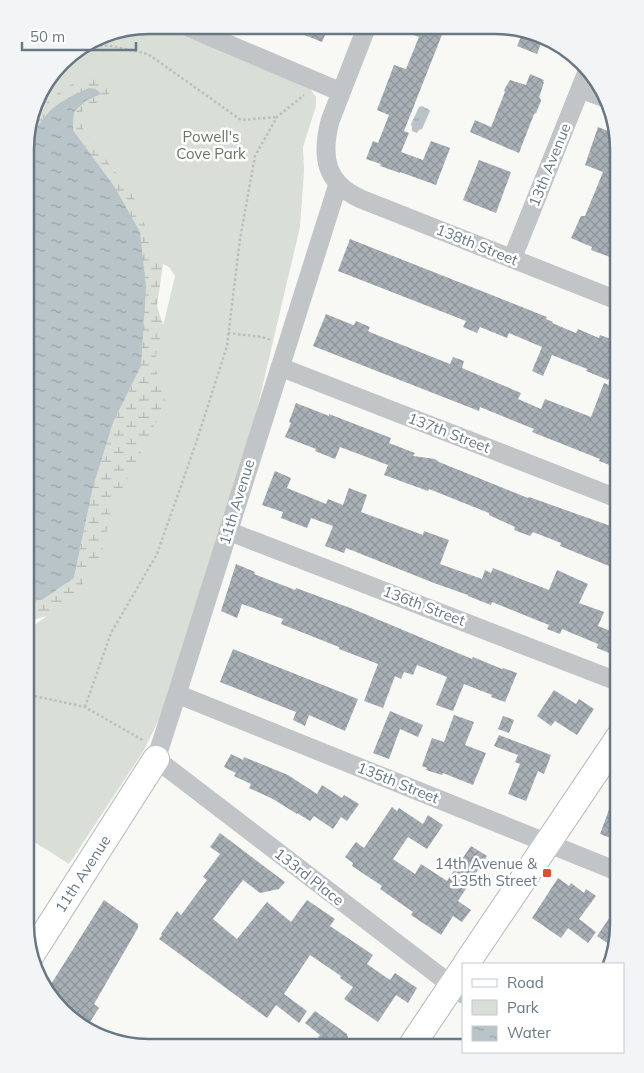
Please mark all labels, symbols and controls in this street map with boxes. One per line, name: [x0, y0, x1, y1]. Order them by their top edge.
scale bar: [22, 20, 136, 52]
text: 50 m: [30, 27, 65, 46]
street label: 13th Avenue: [524, 120, 575, 209]
park label: Powell's Cove Park: [176, 127, 246, 163]
street label: 138th Street: [434, 220, 521, 270]
street label: 137th Street: [405, 408, 493, 457]
street label: 11th Avenue: [215, 457, 259, 547]
street label: 136th Street: [380, 581, 468, 630]
street label: 135th Street: [355, 758, 442, 808]
street label: 11th Avenue: [51, 832, 115, 916]
street label: 133rd Place: [271, 844, 348, 910]
place label: 14th Avenue & 135th Street: [435, 854, 538, 890]
marker: 14th Avenue & 135th Street: [541, 867, 553, 879]
legend: [462, 963, 624, 1053]
text: Road: [507, 973, 544, 992]
text: Park: [507, 998, 539, 1017]
text: Water: [507, 1023, 551, 1042]

